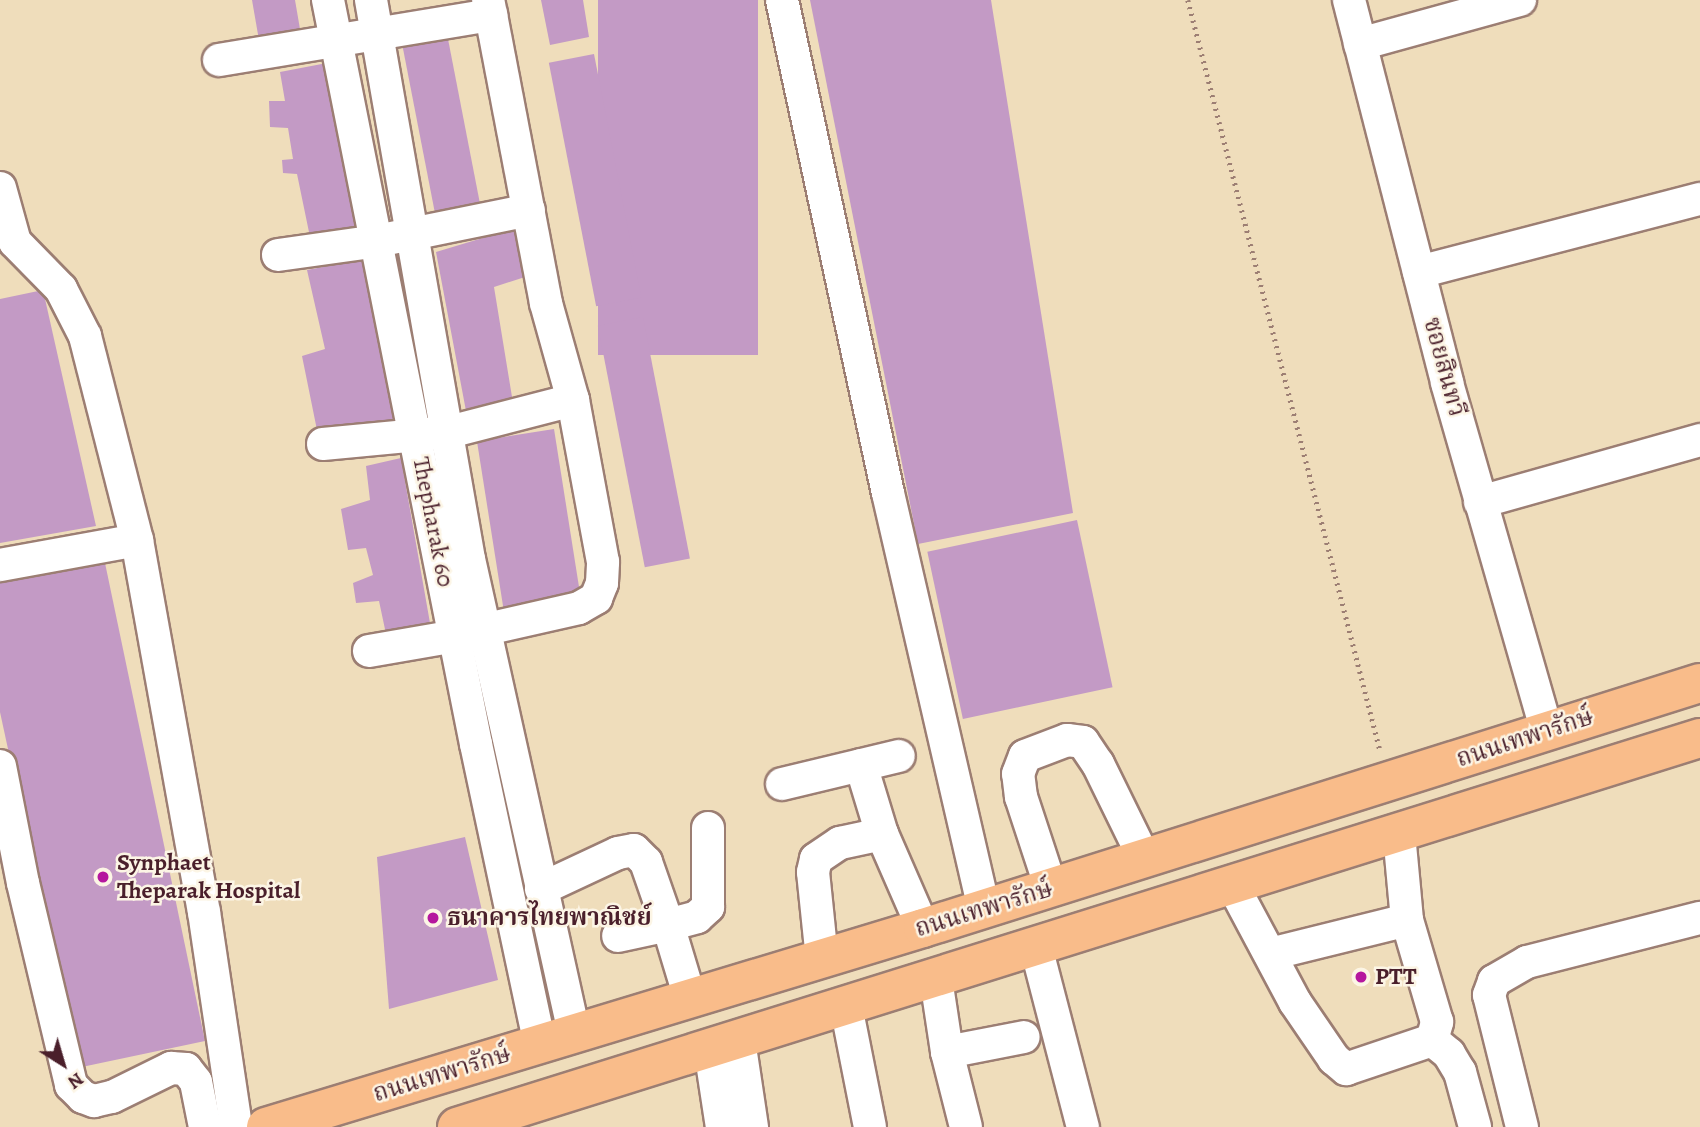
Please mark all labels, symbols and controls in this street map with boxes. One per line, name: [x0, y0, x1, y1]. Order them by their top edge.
street label: ซอยสินทวี: [1417, 314, 1471, 420]
street label: Thepharak 60: [406, 455, 460, 589]
street label: ถนนเทพารักษ์: [1453, 702, 1597, 774]
place label: Synphaet Theparak Hospital: [117, 849, 300, 905]
marker: Synphaet Theparak Hospital: [95, 869, 111, 885]
street label: ถนนเทพารักษ์: [912, 874, 1056, 944]
place label: ธนาคารไทยพาณิชย์: [447, 904, 652, 932]
marker: ธนาคารไทยพาณิชย์: [425, 910, 441, 926]
place label: PTT: [1375, 963, 1417, 991]
marker: PTT: [1353, 969, 1369, 985]
north arrow: [28, 1029, 98, 1099]
street label: ถนนเทพารักษ์: [370, 1039, 514, 1109]
text: N: [62, 1066, 89, 1095]

